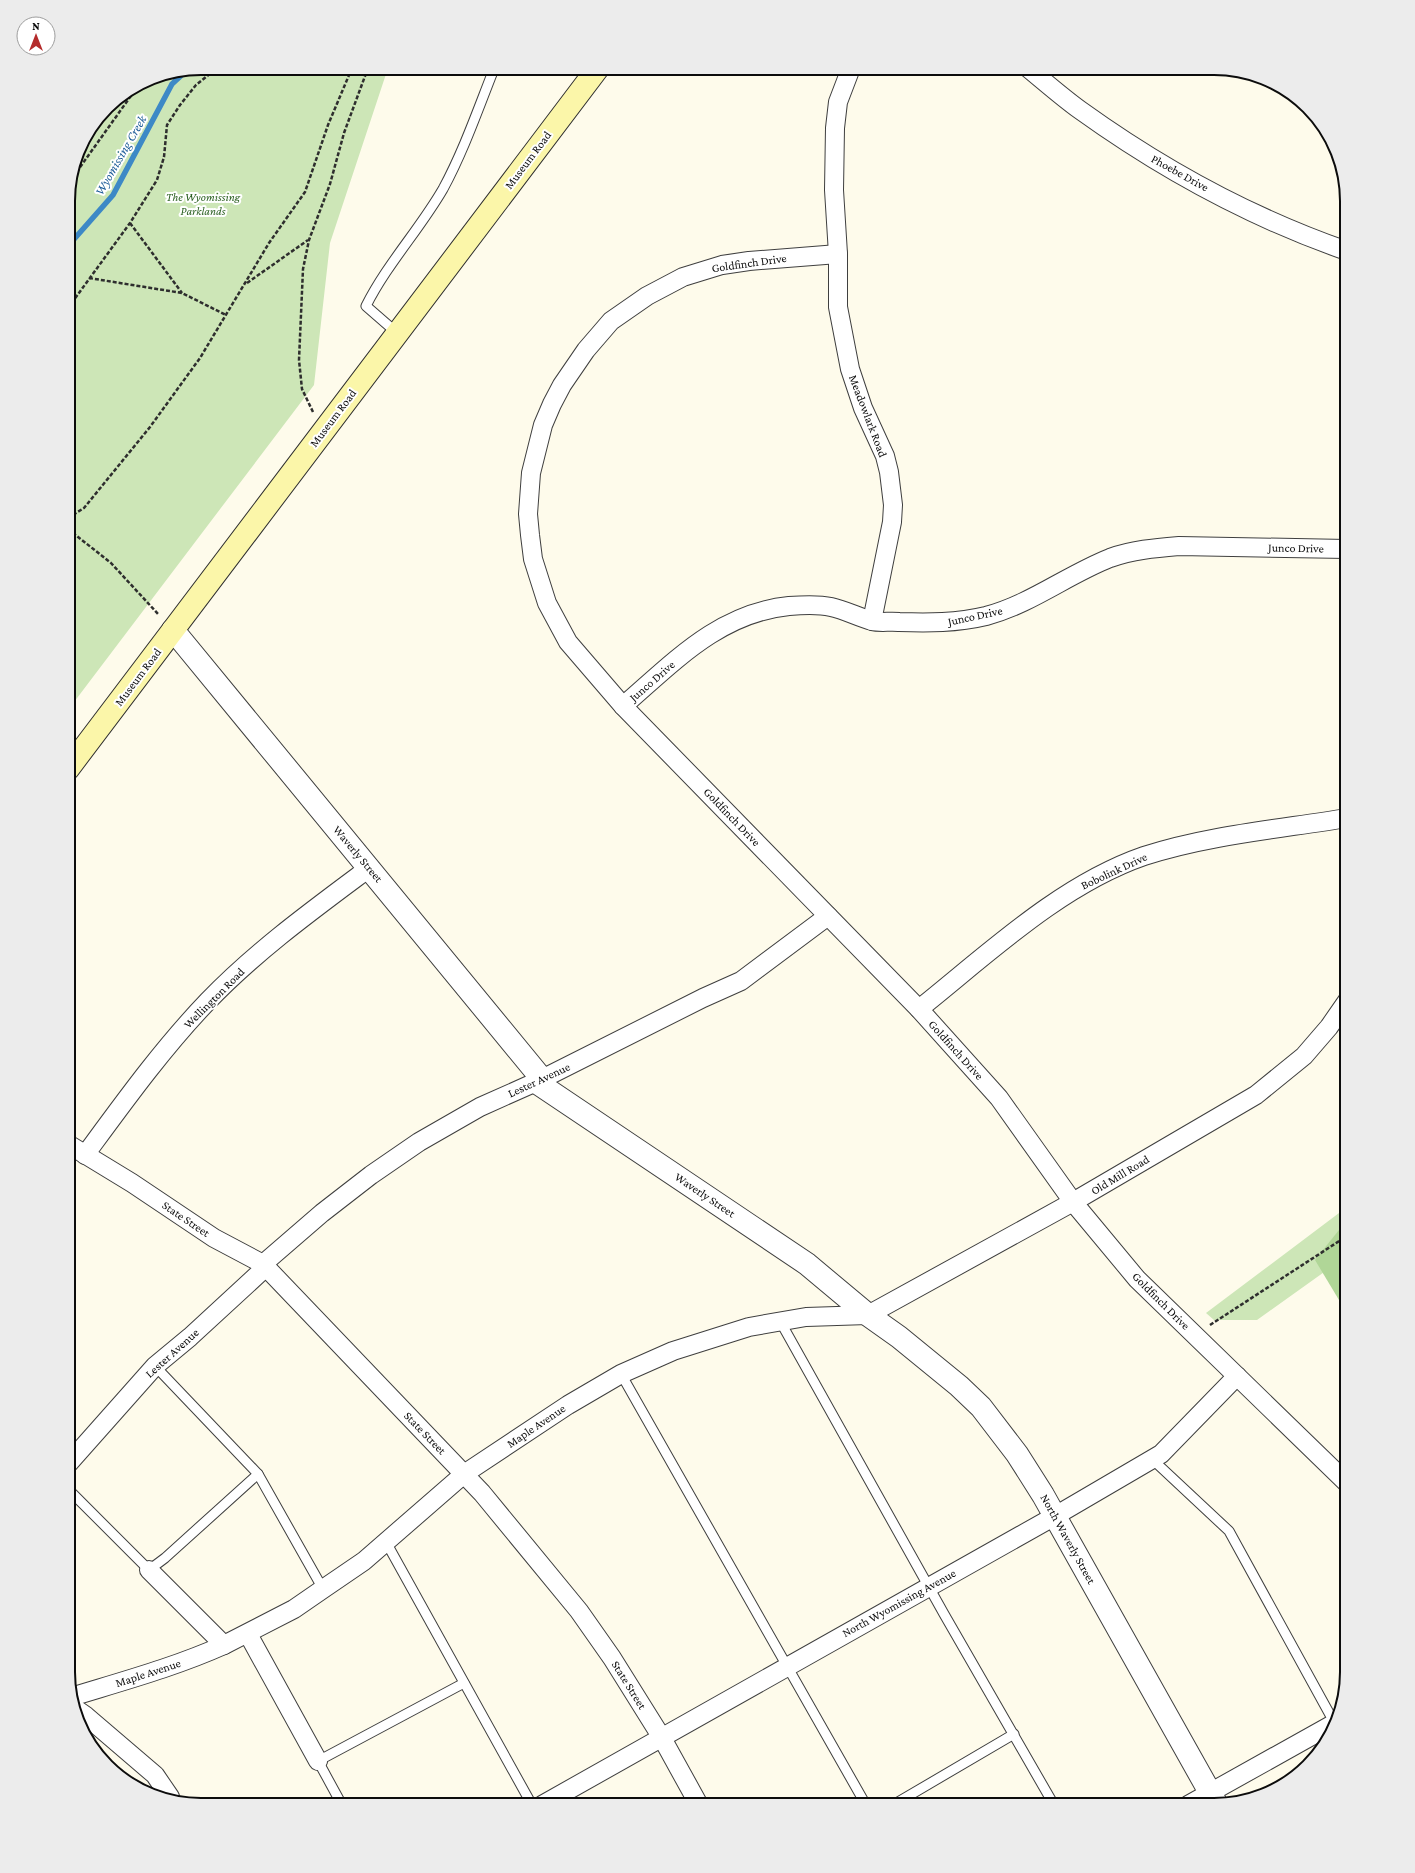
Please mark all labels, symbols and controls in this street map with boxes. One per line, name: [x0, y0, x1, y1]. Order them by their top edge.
north arrow: [16, 16, 56, 56]
text: N: [32, 20, 40, 32]
water label: Wyomissing Creek: [92, 112, 150, 198]
street label: Museum Road: [502, 128, 555, 192]
street label: Phoebe Drive: [1149, 152, 1211, 194]
park label: The Wyomissing Parklands: [166, 190, 241, 218]
street label: Goldfinch Drive: [711, 251, 787, 275]
street label: Meadowlark Road: [846, 373, 890, 460]
street label: Museum Road: [307, 386, 360, 450]
street label: Junco Drive: [1267, 540, 1324, 555]
street label: Junco Drive: [945, 603, 1004, 629]
street label: Museum Road: [112, 645, 165, 709]
street label: Junco Drive: [626, 657, 678, 705]
street label: Goldfinch Drive: [701, 785, 763, 849]
street label: Waverly Street: [330, 823, 386, 886]
street label: Bobolink Drive: [1079, 850, 1149, 892]
street label: Wellington Road: [181, 964, 248, 1031]
street label: Goldfinch Drive: [926, 1017, 986, 1083]
street label: Lester Avenue: [506, 1059, 572, 1101]
street label: Old Mill Road: [1088, 1152, 1152, 1198]
street label: Waverly Street: [672, 1170, 739, 1221]
street label: State Street: [159, 1198, 213, 1241]
street label: Goldfinch Drive: [1129, 1269, 1193, 1333]
street label: Lester Avenue: [142, 1325, 202, 1381]
street label: Maple Avenue: [504, 1401, 568, 1451]
street label: State Street: [401, 1408, 450, 1458]
street label: North Waverly Street: [1037, 1492, 1099, 1587]
street label: North Wyomissing Avenue: [840, 1566, 958, 1640]
street label: Maple Avenue: [114, 1656, 182, 1690]
street label: State Street: [609, 1658, 650, 1713]

